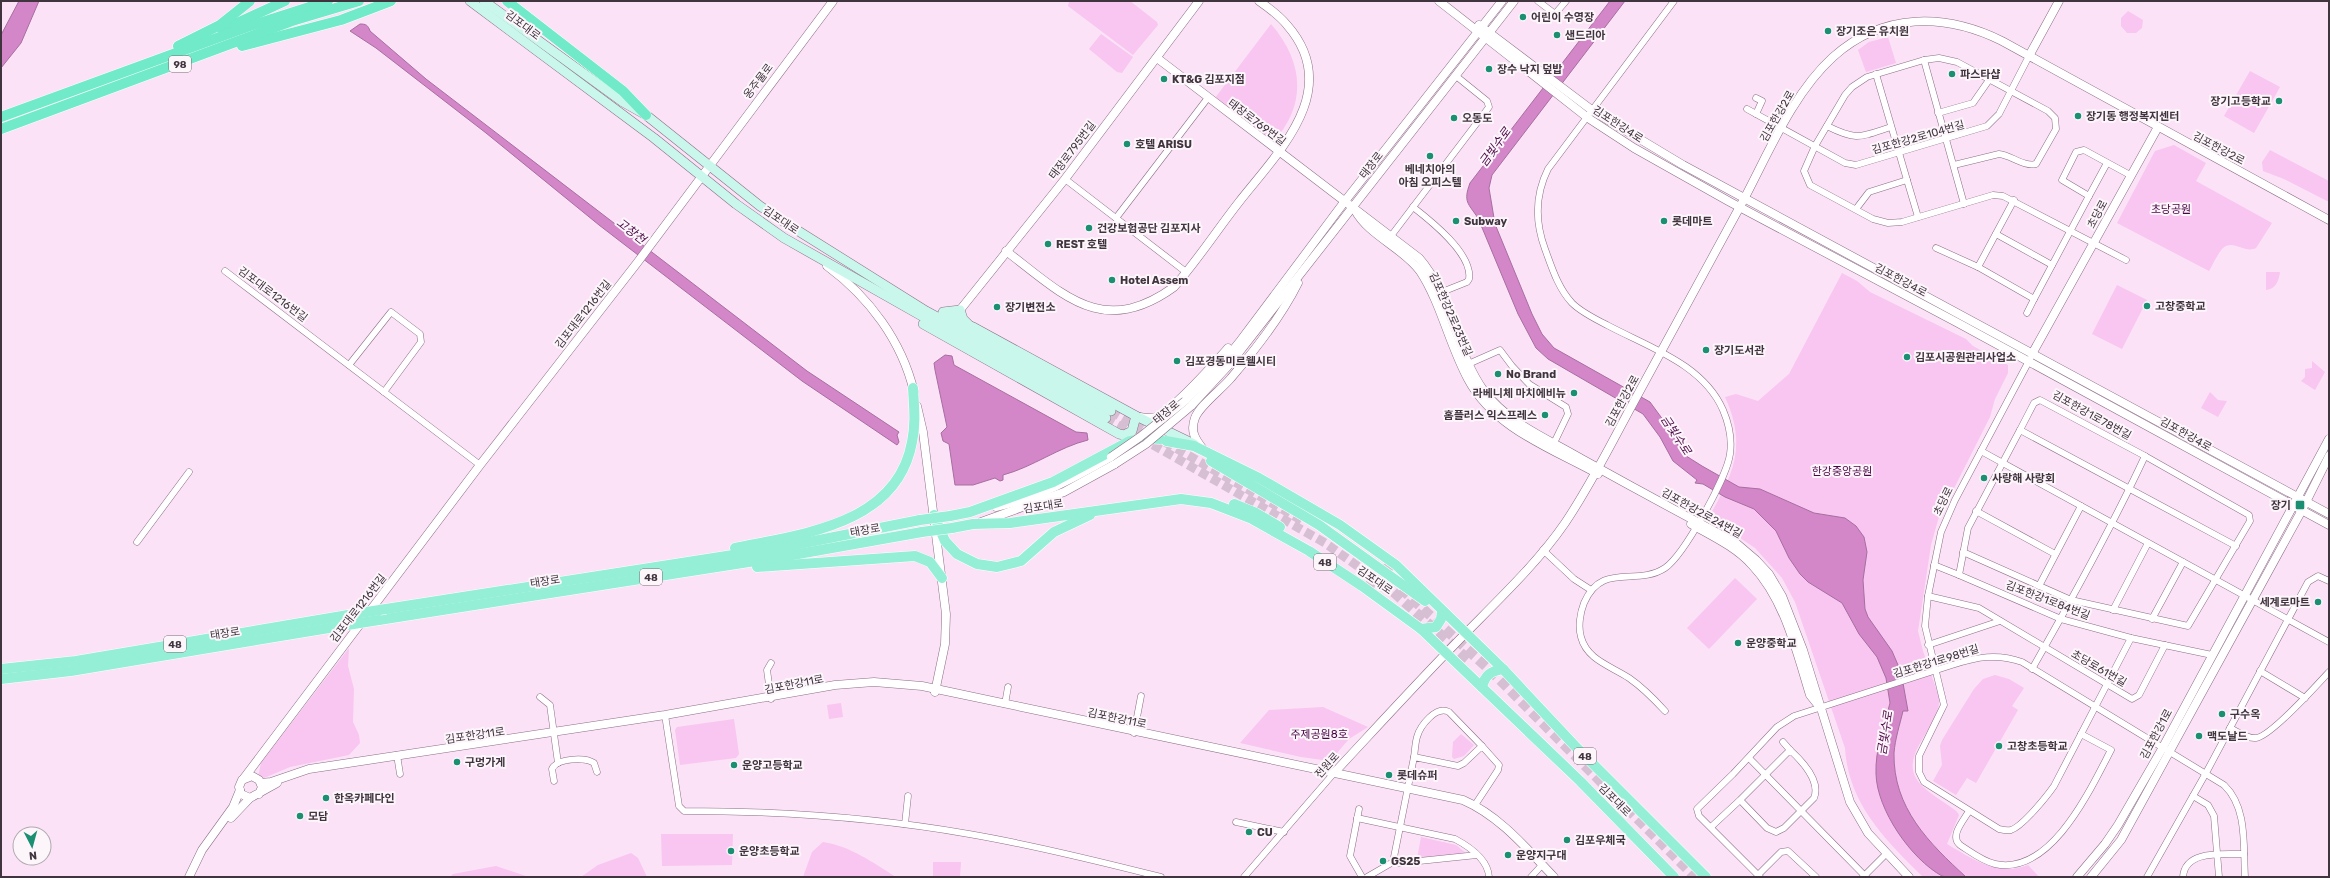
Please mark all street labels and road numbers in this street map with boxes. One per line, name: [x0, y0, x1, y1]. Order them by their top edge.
street label: 김포대로: [503, 8, 543, 43]
road number: 98: [169, 56, 191, 72]
street label: 옹주물로: [741, 61, 776, 101]
street label: 김포한강2로: [1758, 88, 1797, 144]
street label: 태장로769번길: [1225, 96, 1288, 148]
street label: 김포한강4로: [1590, 103, 1645, 146]
street label: 김포한강2로104번길: [1870, 118, 1966, 157]
street label: 태장로795번길: [1046, 119, 1098, 182]
street label: 김포한강2로: [2191, 129, 2247, 168]
street label: 태장로: [1357, 149, 1386, 181]
street label: 초당로: [2085, 198, 2110, 231]
street label: 김포대로: [760, 204, 801, 237]
street label: 김포한강4로: [1872, 261, 1929, 300]
street label: 김포대로1216번길: [236, 264, 310, 325]
street label: 김포한강2로23번길: [1426, 270, 1475, 358]
street label: 김포대로1216번길: [553, 278, 614, 351]
street label: 김포한강2로: [1603, 373, 1642, 429]
street label: 김포한강1로78번길: [2050, 388, 2133, 442]
street label: 태장로: [1151, 398, 1182, 427]
street label: 김포한강4로: [2157, 415, 2214, 454]
street label: 초당로: [1931, 485, 1956, 518]
street label: 김포한강2로24번길: [1659, 486, 1744, 541]
street label: 김포대로: [1022, 497, 1064, 516]
street label: 태장로: [849, 521, 881, 540]
road number: 48: [1314, 554, 1336, 570]
street label: 김포대로: [1354, 563, 1395, 597]
road number: 48: [640, 569, 662, 585]
street label: 김포대로1216번길: [328, 572, 389, 645]
street label: 태장로: [529, 573, 561, 590]
street label: 김포한강1로84번길: [2004, 578, 2092, 623]
street label: 태장로: [209, 625, 241, 642]
road number: 48: [164, 636, 186, 652]
street label: 김포한강1로98번길: [1892, 642, 1981, 681]
street label: 초당로61번길: [2069, 647, 2129, 689]
street label: 김포한강11로: [763, 672, 825, 697]
street label: 김포한강11로: [1086, 706, 1148, 731]
street label: 김포한강1로: [2138, 707, 2175, 762]
street label: 김포한강11로: [444, 725, 506, 746]
road number: 48: [1574, 748, 1596, 764]
street label: 전원로: [1312, 750, 1342, 781]
street label: 김포대로: [1596, 781, 1634, 819]

